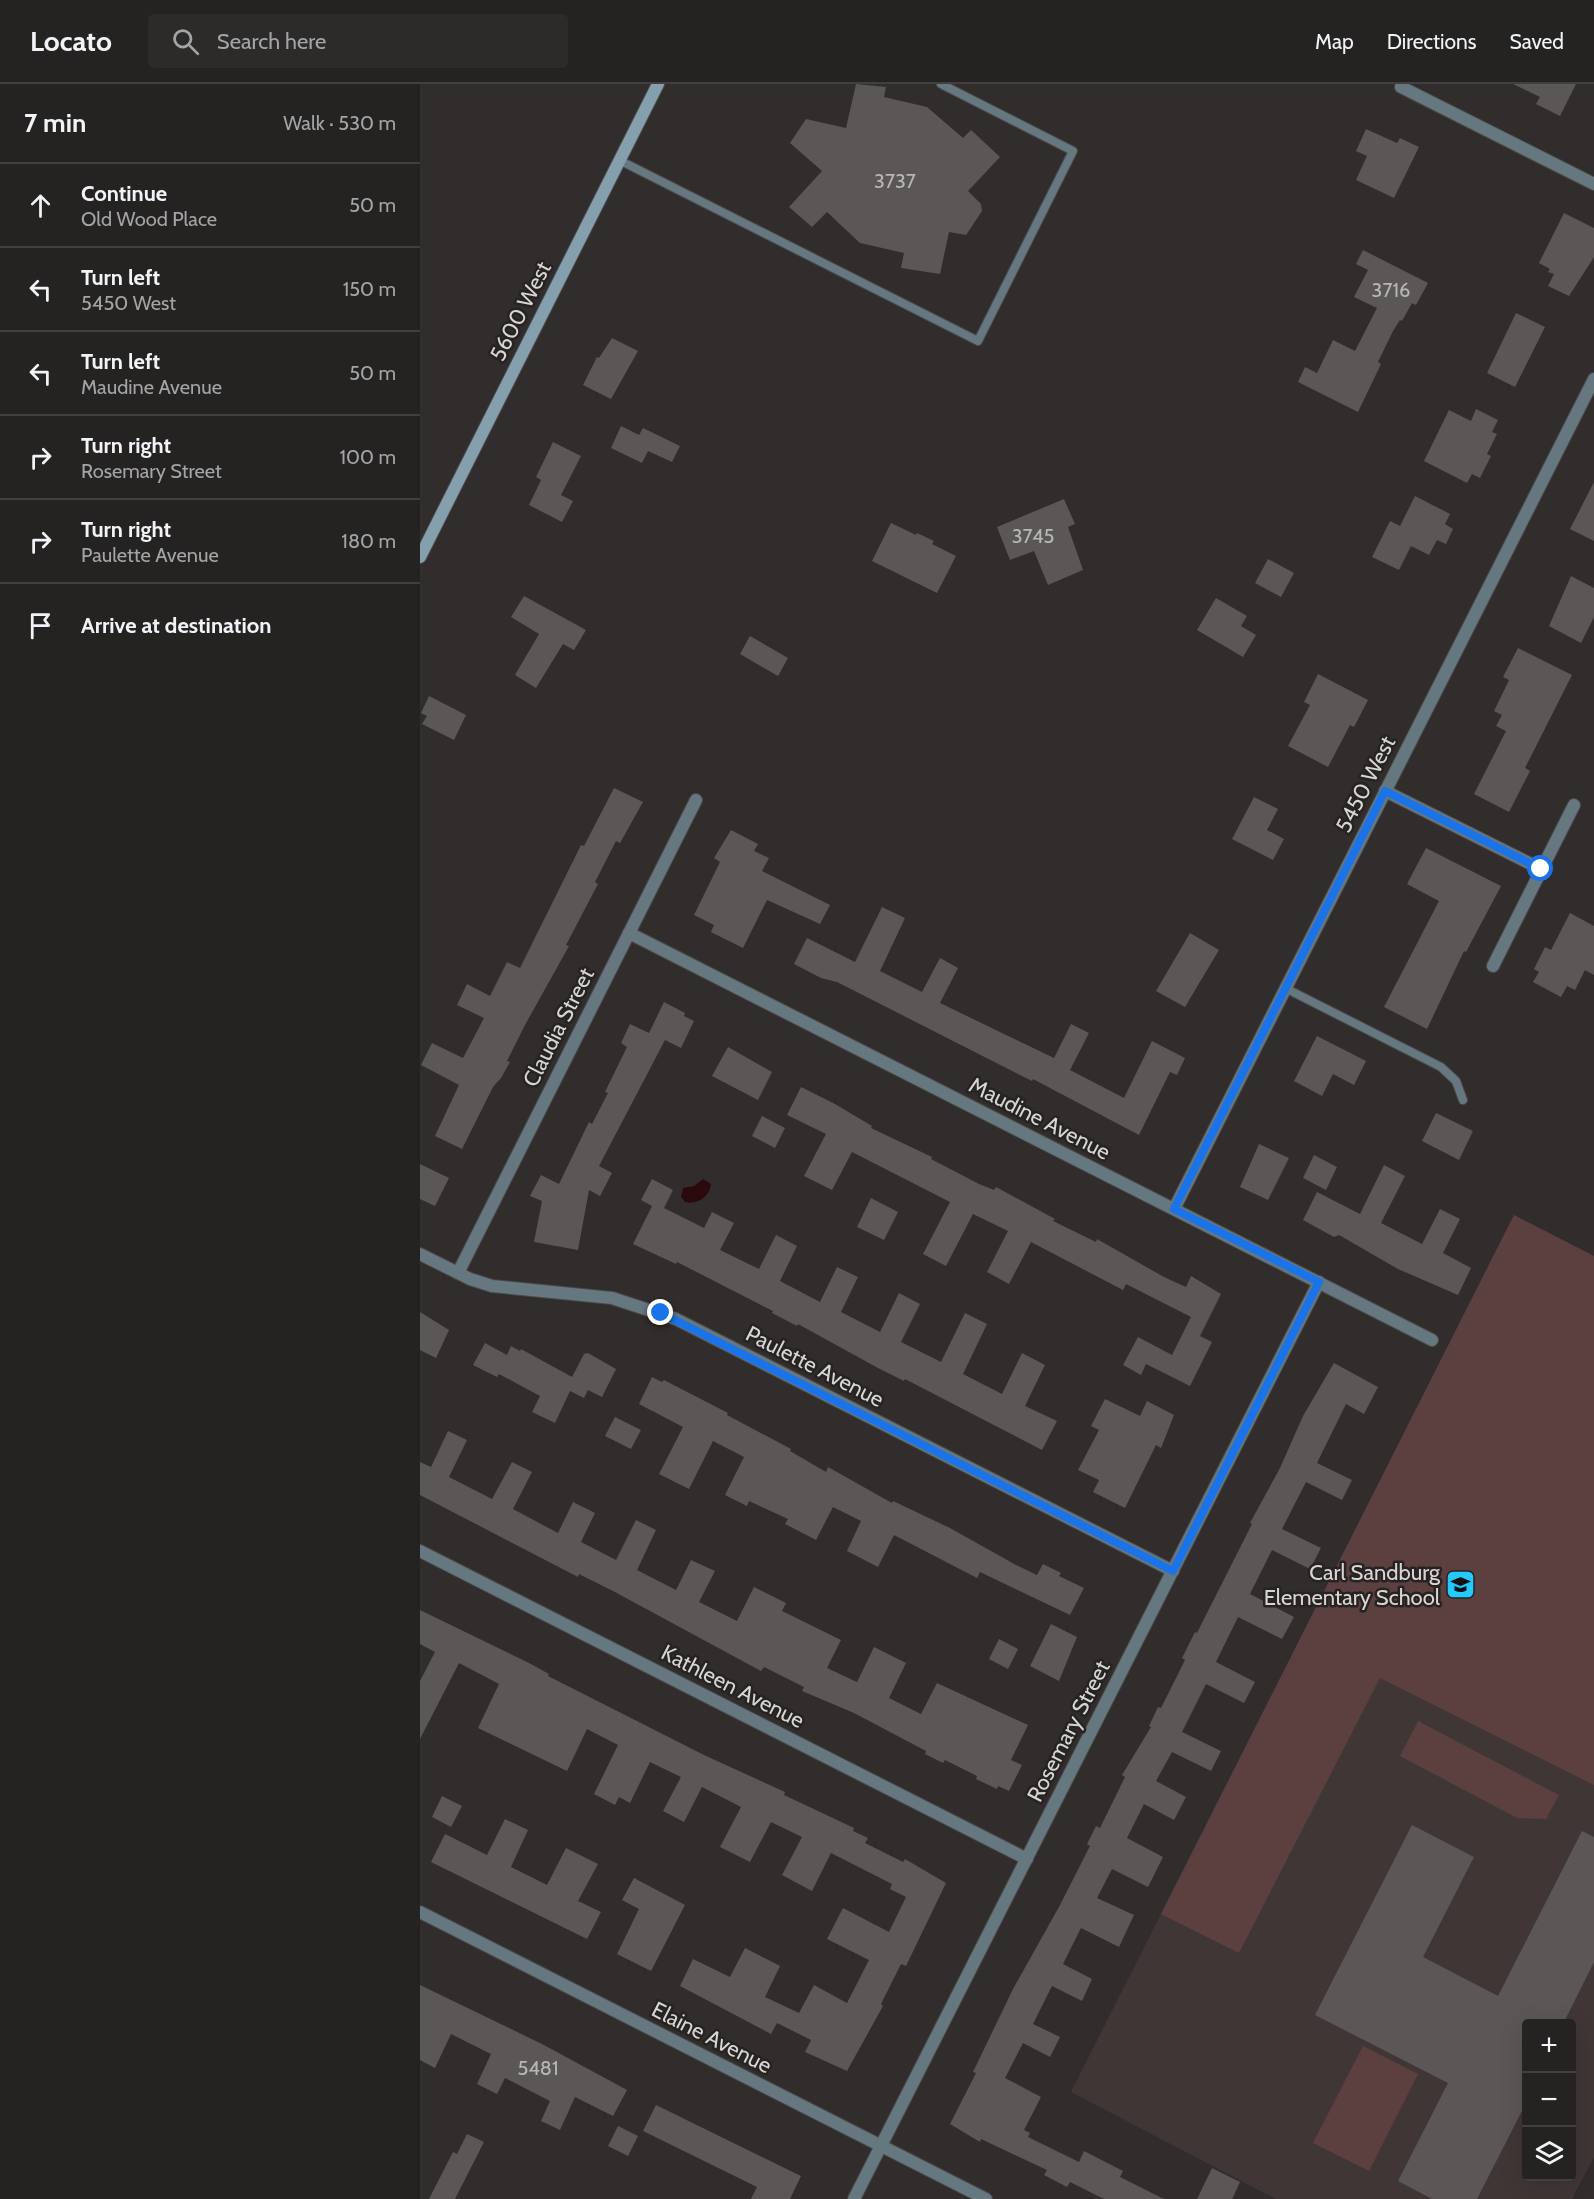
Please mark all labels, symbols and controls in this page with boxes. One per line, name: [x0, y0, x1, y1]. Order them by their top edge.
search box: [148, 14, 568, 68]
text: Locato: [30, 24, 112, 58]
icon: search: [169, 25, 202, 58]
text: Search here: [217, 28, 326, 55]
text: Map: [1315, 29, 1354, 54]
text: Directions: [1387, 29, 1476, 54]
text: Saved: [1509, 29, 1564, 54]
text: 7 min: [24, 107, 86, 139]
text: Walk · 530 m: [283, 111, 396, 135]
house number: 3737: [874, 169, 916, 193]
text: Continue: [81, 180, 167, 207]
icon: ahead: [24, 189, 57, 222]
text: 50 m: [349, 193, 396, 217]
text: Old Wood Place: [81, 207, 217, 231]
street label: 5600 West: [484, 257, 557, 365]
text: Turn left: [81, 264, 160, 291]
icon: left: [24, 273, 57, 306]
text: 150 m: [343, 277, 396, 301]
house number: 3716: [1372, 278, 1410, 302]
text: 5450 West: [81, 291, 176, 315]
text: Turn left: [81, 348, 160, 375]
icon: left: [24, 357, 57, 390]
text: 50 m: [349, 361, 396, 385]
text: Maudine Avenue: [81, 375, 222, 399]
text: Turn right: [81, 432, 171, 459]
icon: right: [24, 441, 57, 474]
text: 100 m: [340, 445, 396, 469]
text: Rosemary Street: [81, 459, 222, 483]
text: Turn right: [81, 516, 171, 543]
house number: 3745: [1012, 524, 1054, 548]
icon: right: [24, 525, 57, 558]
text: 180 m: [341, 529, 396, 553]
text: Paulette Avenue: [81, 543, 219, 567]
icon: arrive: [24, 609, 57, 642]
text: Arrive at destination: [81, 612, 271, 639]
street label: 5450 West: [1330, 731, 1401, 837]
route start: [1527, 855, 1553, 881]
street label: Claudia Street: [517, 963, 600, 1091]
street label: Maudine Avenue: [965, 1071, 1115, 1166]
route end: [647, 1299, 673, 1325]
street label: Paulette Avenue: [741, 1320, 888, 1413]
place label: Carl Sandburg Elementary School: [1264, 1559, 1441, 1611]
school or university icon: Carl Sandburg Elementary School: [1445, 1569, 1477, 1601]
street label: Kathleen Avenue: [657, 1639, 809, 1734]
street label: Rosemary Street: [1021, 1656, 1116, 1806]
street label: Elaine Avenue: [647, 1996, 776, 2079]
map controls: [1522, 2019, 1576, 2181]
button: +: [1522, 2019, 1576, 2073]
house number: 5481: [517, 2056, 559, 2080]
button: −: [1522, 2073, 1576, 2127]
button: layers: [1522, 2127, 1576, 2181]

